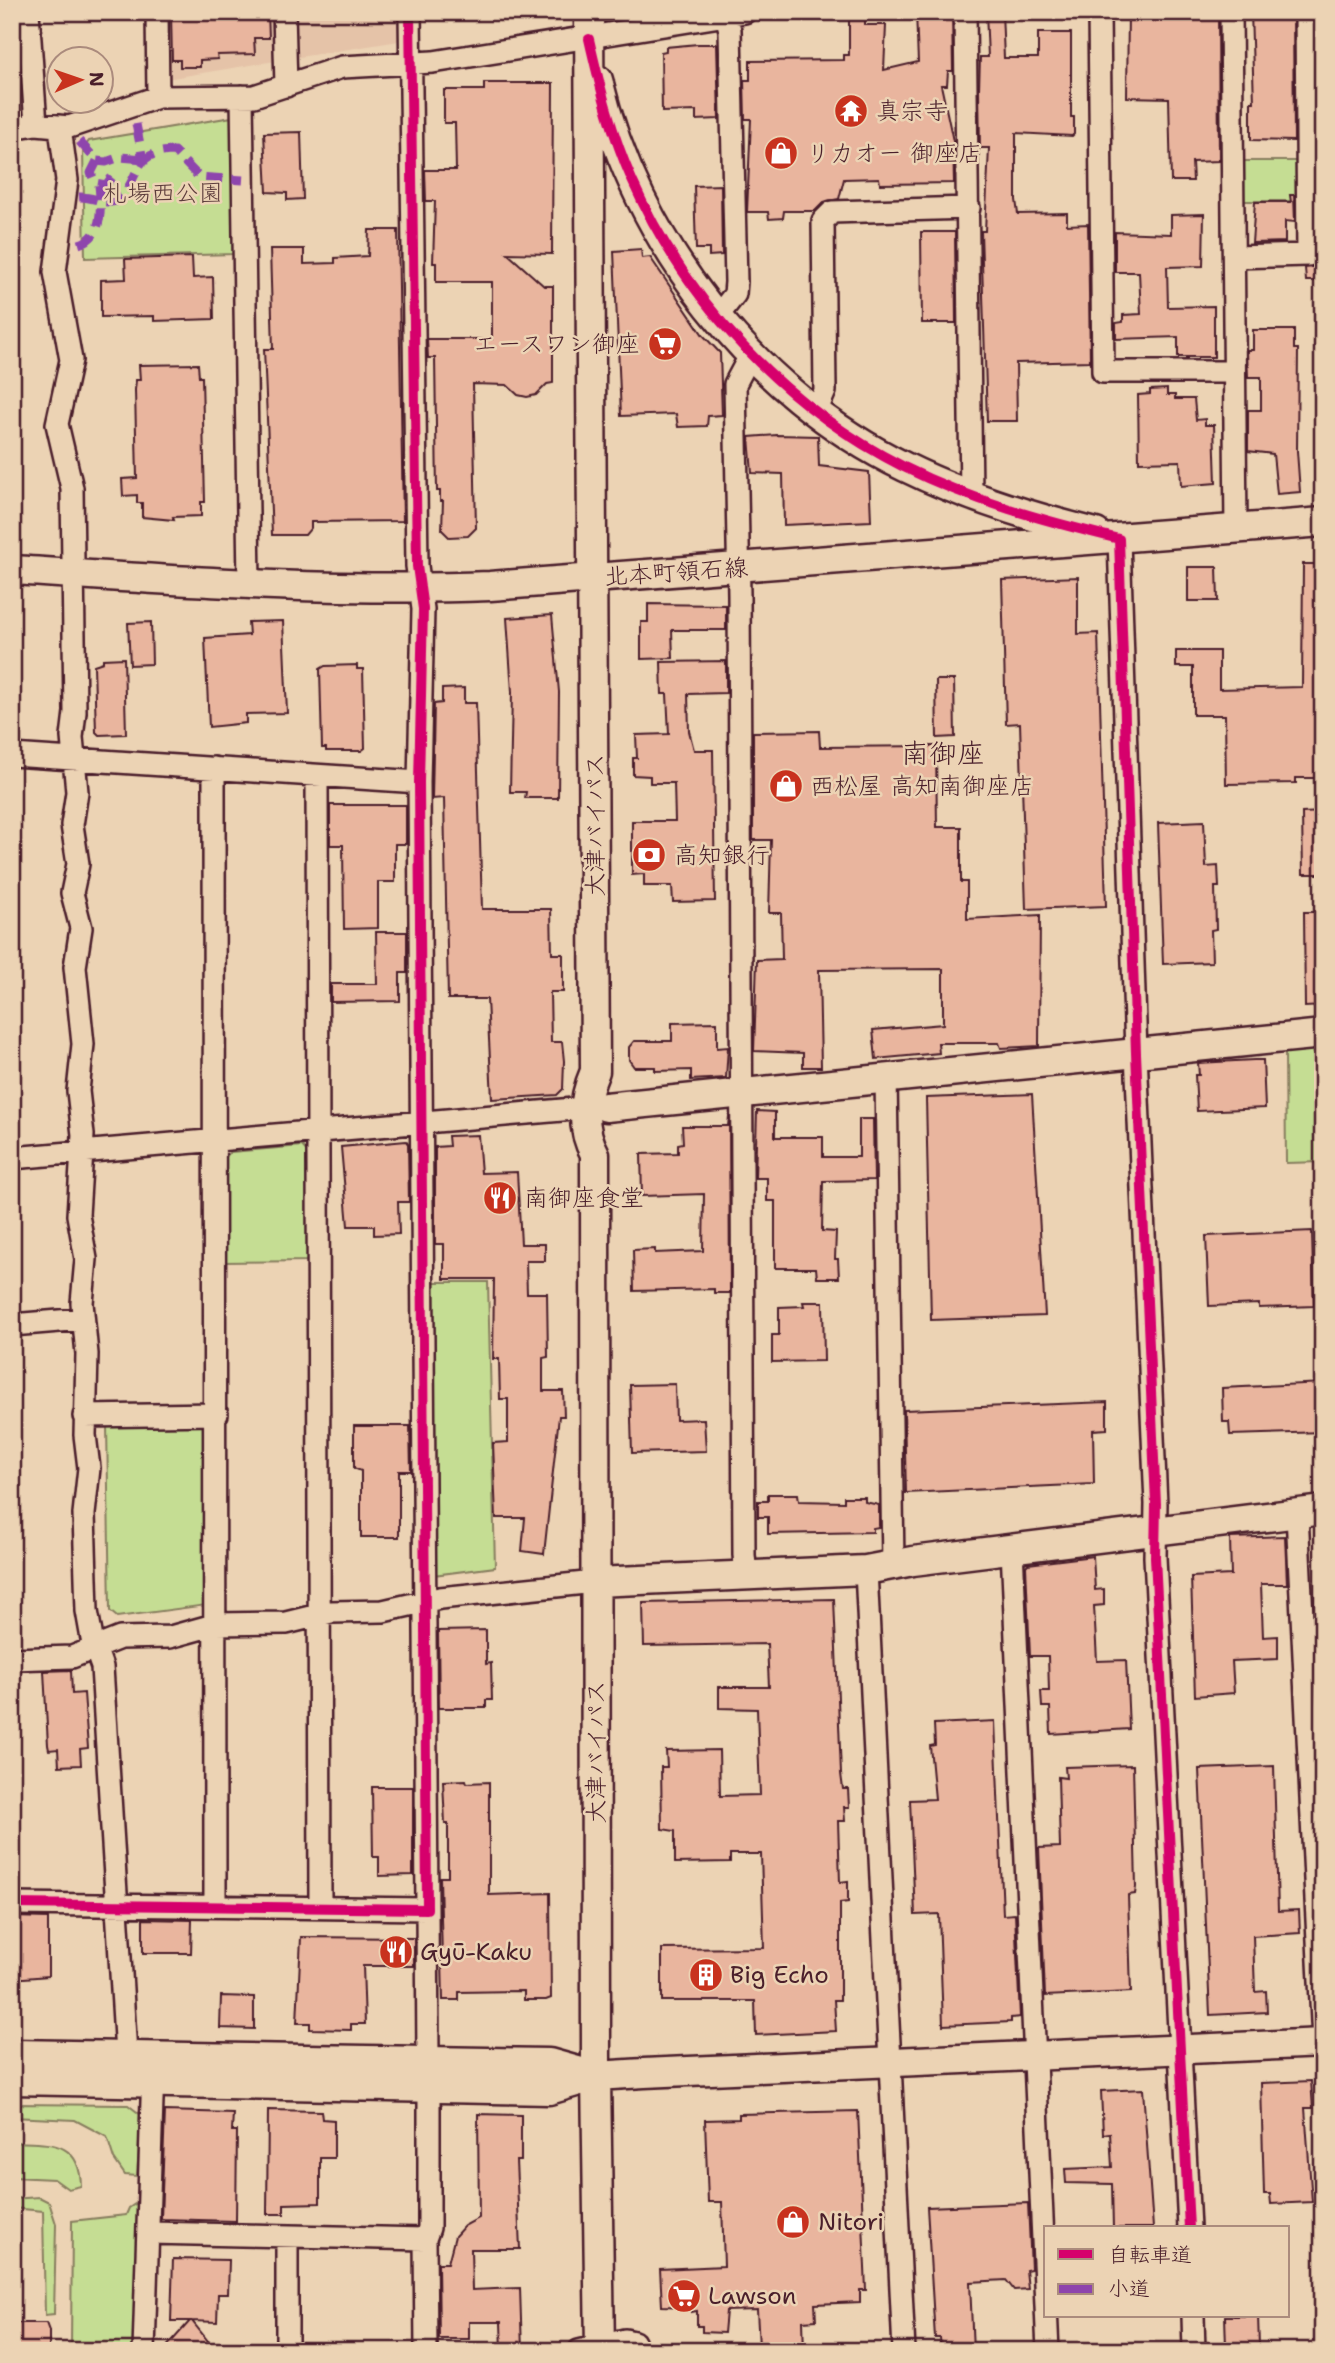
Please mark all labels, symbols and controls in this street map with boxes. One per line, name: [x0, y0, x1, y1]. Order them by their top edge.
north arrow: [46, 46, 116, 116]
text: N: [84, 71, 109, 87]
temple icon: 真宗寺: [832, 92, 870, 130]
place label: 真宗寺: [876, 95, 948, 127]
shop icon: リカオー 御座店: [762, 134, 800, 172]
place label: リカオー 御座店: [806, 137, 982, 169]
park label: 札場西公園: [103, 177, 223, 209]
supermarket icon: エースワン御座: [646, 325, 684, 363]
place label: エースワン御座: [473, 328, 640, 360]
street label: 北本町領石線: [603, 551, 749, 593]
district label: 南御座: [901, 734, 985, 772]
street label: 大津バイパス: [579, 753, 611, 897]
shop icon: 西松屋 高知南御座店: [767, 767, 805, 805]
place label: 西松屋 高知南御座店: [810, 770, 1034, 802]
bank icon: 高知銀行: [630, 836, 668, 874]
place label: 高知銀行: [674, 839, 770, 871]
restaurant icon: 南御座食堂: [481, 1179, 519, 1217]
place label: 南御座食堂: [524, 1182, 644, 1214]
street label: 大津バイパス: [580, 1680, 612, 1824]
restaurant icon: Gyū-Kaku: [377, 1933, 415, 1971]
place label: Gyū-Kaku: [420, 1936, 532, 1968]
building icon: Big Echo: [687, 1956, 725, 1994]
place label: Big Echo: [730, 1959, 829, 1991]
shop icon: Nitori: [774, 2203, 812, 2241]
place label: Nitori: [818, 2206, 884, 2238]
legend: [1044, 2226, 1290, 2318]
text: 自転車道: [1108, 2241, 1192, 2269]
text: 小道: [1108, 2275, 1150, 2303]
supermarket icon: Lawson: [665, 2277, 703, 2315]
place label: Lawson: [708, 2280, 796, 2312]

